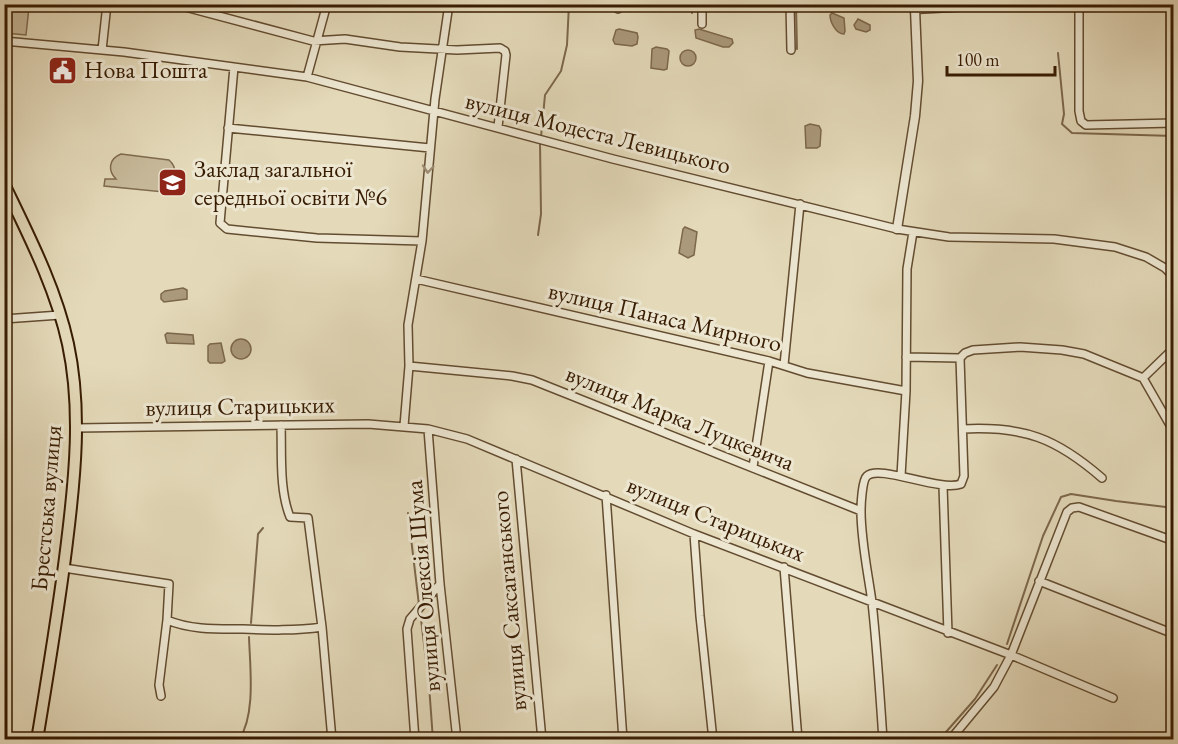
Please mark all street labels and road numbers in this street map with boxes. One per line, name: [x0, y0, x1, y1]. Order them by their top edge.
street label: вулиця Модеста Левицького: [462, 85, 734, 181]
street label: вулиця Панаса Мирного: [545, 275, 785, 358]
street label: вулиця Марка Луцкевича: [561, 357, 799, 478]
street label: вулиця Старицьких: [145, 388, 336, 423]
street label: Брестська вулиця: [23, 423, 68, 592]
street label: вулиця Старицьких: [623, 469, 810, 569]
street label: вулиця Олексія Шума: [398, 478, 447, 693]
street label: вулиця Саксаганського: [483, 490, 534, 712]

